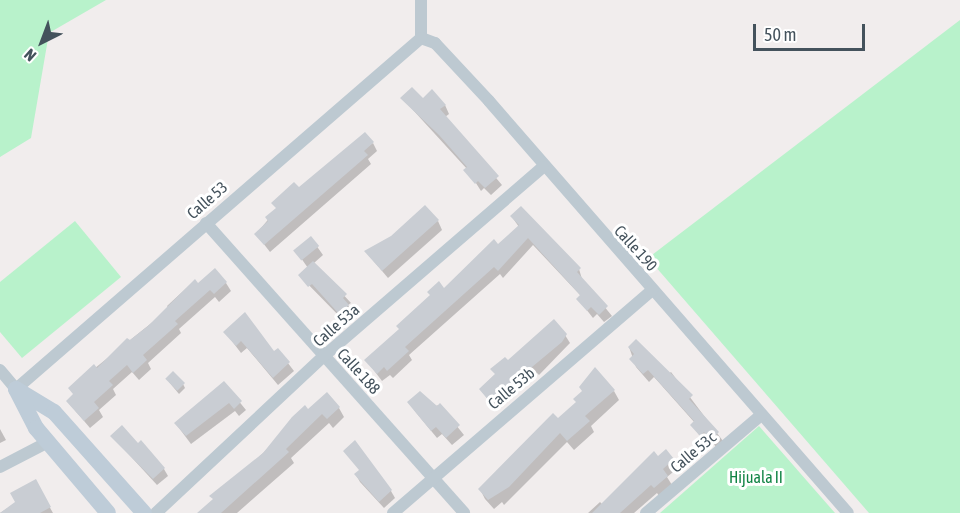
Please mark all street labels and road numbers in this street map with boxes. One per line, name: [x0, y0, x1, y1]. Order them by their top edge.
street label: Calle 53: [183, 177, 231, 223]
street label: Calle 190: [610, 221, 662, 275]
street label: Calle 53a: [309, 300, 363, 350]
street label: Calle 188: [333, 344, 385, 398]
street label: Calle 53b: [484, 363, 538, 413]
street label: Calle 53c: [666, 427, 720, 477]

